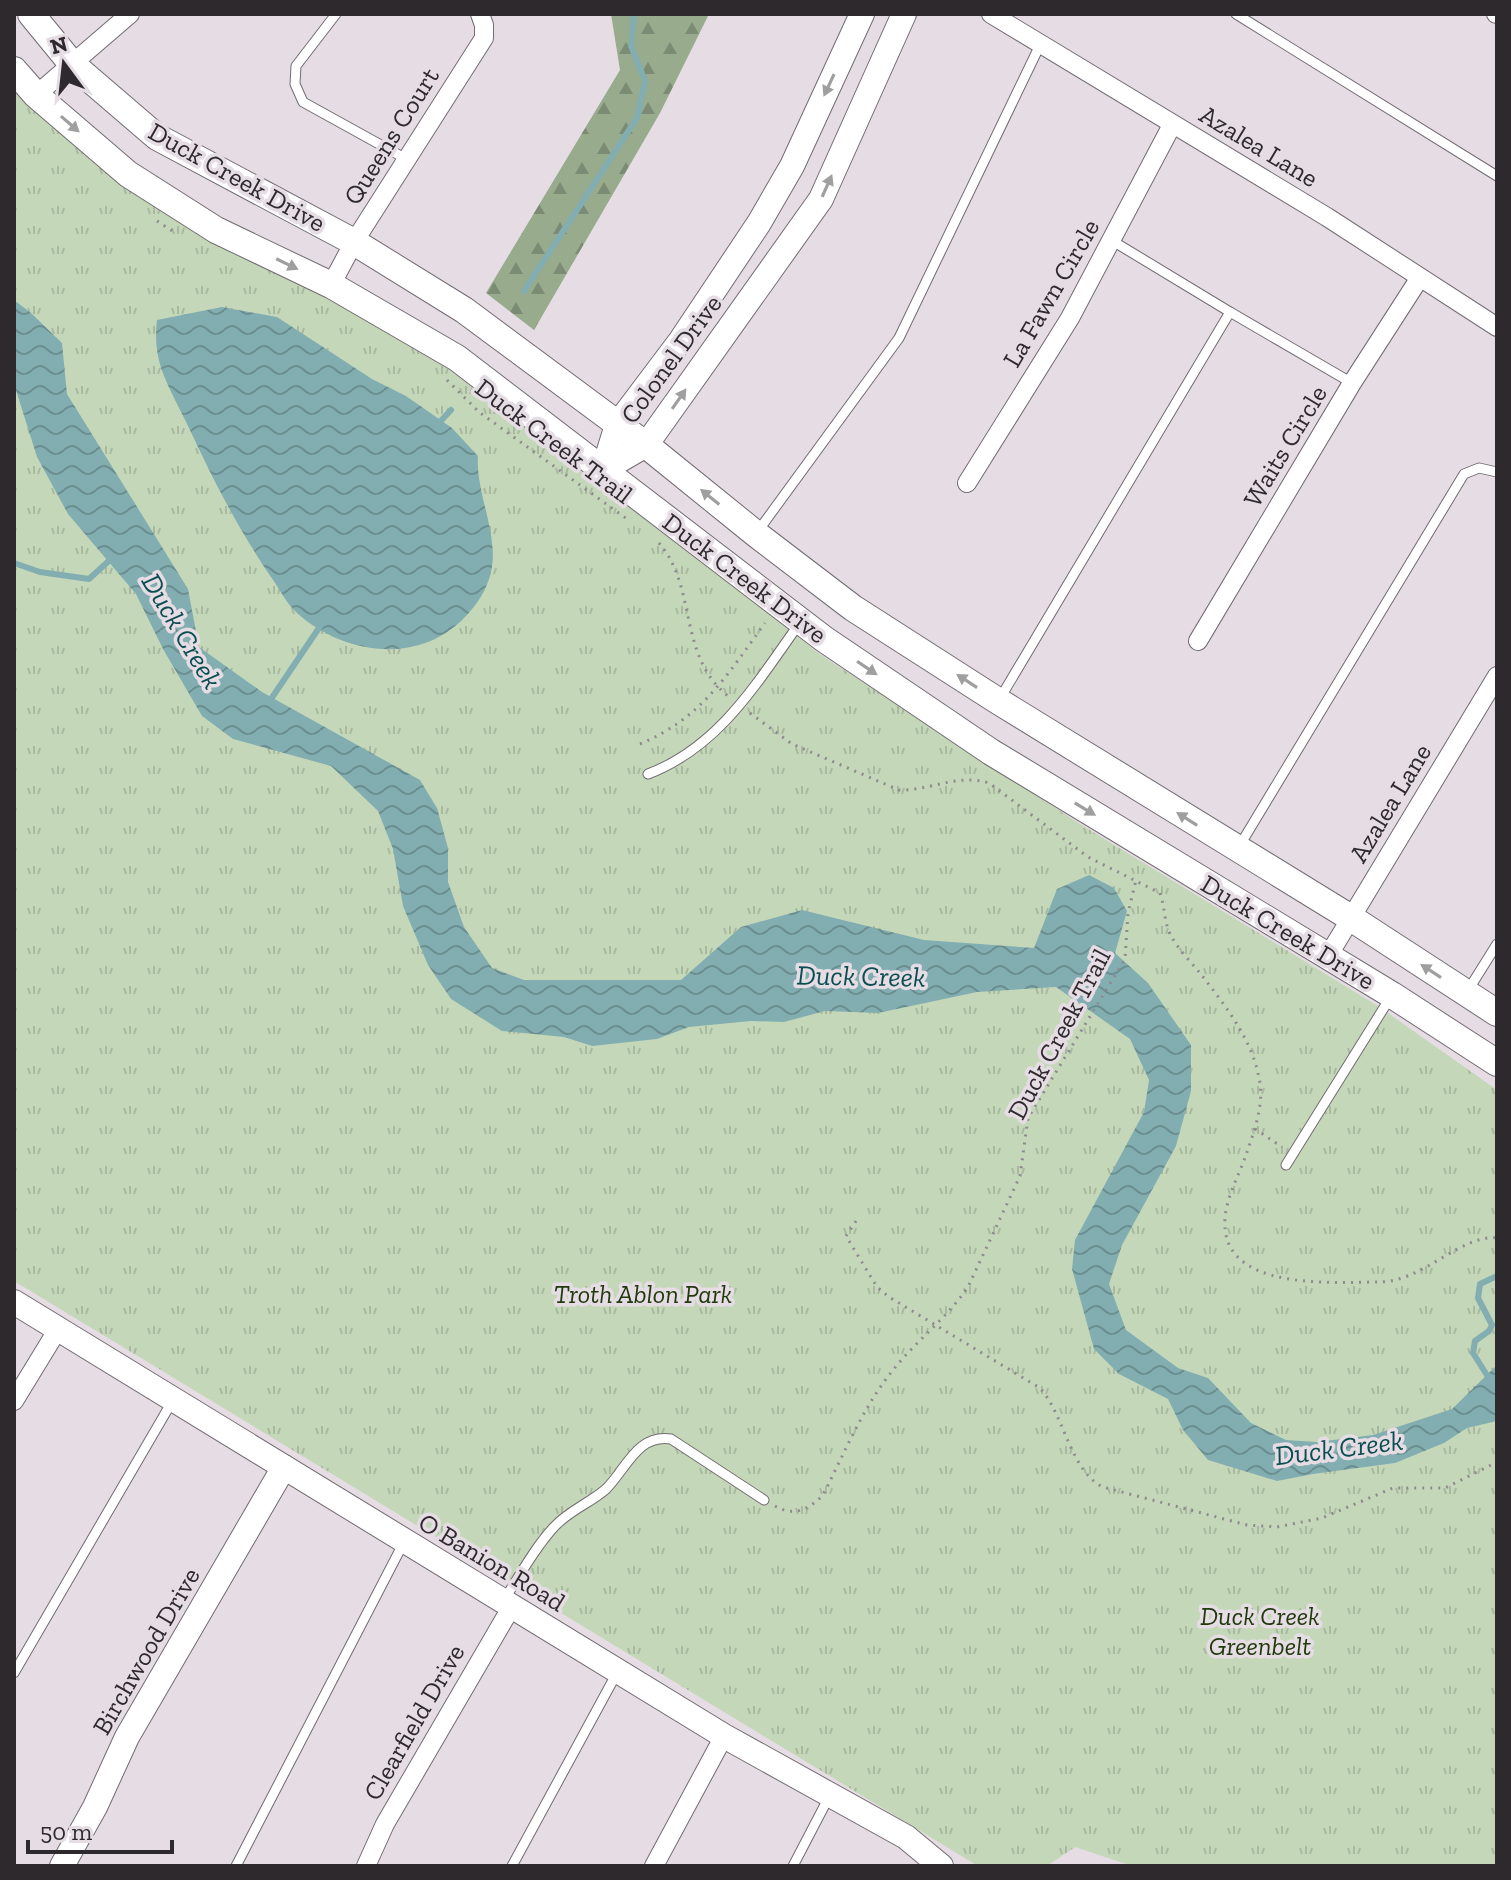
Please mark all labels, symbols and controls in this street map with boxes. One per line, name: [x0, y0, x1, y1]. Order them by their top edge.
north arrow: [24, 24, 104, 104]
text: N: [47, 30, 71, 60]
street label: Queens Court: [336, 61, 446, 210]
one-way arrow: [822, 73, 836, 97]
street label: Azalea Lane: [1194, 98, 1324, 194]
one-way arrow: [59, 115, 79, 132]
street label: Duck Creek Drive: [143, 115, 331, 239]
one-way arrow: [820, 174, 834, 197]
street label: La Fawn Circle: [996, 213, 1106, 373]
one-way arrow: [276, 257, 299, 271]
street label: Colonel Drive: [614, 288, 728, 430]
street label: Duck Creek Trail: [469, 371, 639, 511]
street label: Waits Circle: [1236, 379, 1334, 513]
one-way arrow: [671, 388, 687, 410]
one-way arrow: [700, 489, 720, 506]
street label: Duck Creek Drive: [657, 506, 833, 650]
water label: Duck Creek: [135, 567, 229, 695]
one-way arrow: [856, 660, 877, 675]
one-way arrow: [956, 673, 977, 688]
street label: Azalea Lane: [1342, 738, 1438, 868]
one-way arrow: [1074, 802, 1096, 816]
one-way arrow: [1176, 812, 1198, 826]
street label: Duck Creek Drive: [1195, 868, 1381, 996]
street label: Duck Creek Trail: [1001, 943, 1117, 1125]
water label: Duck Creek: [796, 958, 926, 994]
one-way arrow: [1421, 964, 1442, 979]
park label: Troth Ablon Park: [554, 1278, 732, 1310]
water label: Duck Creek: [1273, 1424, 1405, 1472]
street label: O Banion Road: [413, 1506, 571, 1618]
street label: Birchwood Drive: [85, 1562, 207, 1740]
park label: Duck Creek Greenbelt: [1200, 1600, 1320, 1662]
street label: Clearfield Drive: [356, 1638, 472, 1806]
scale bar: [28, 1804, 172, 1854]
text: 50 m: [40, 1817, 93, 1846]

